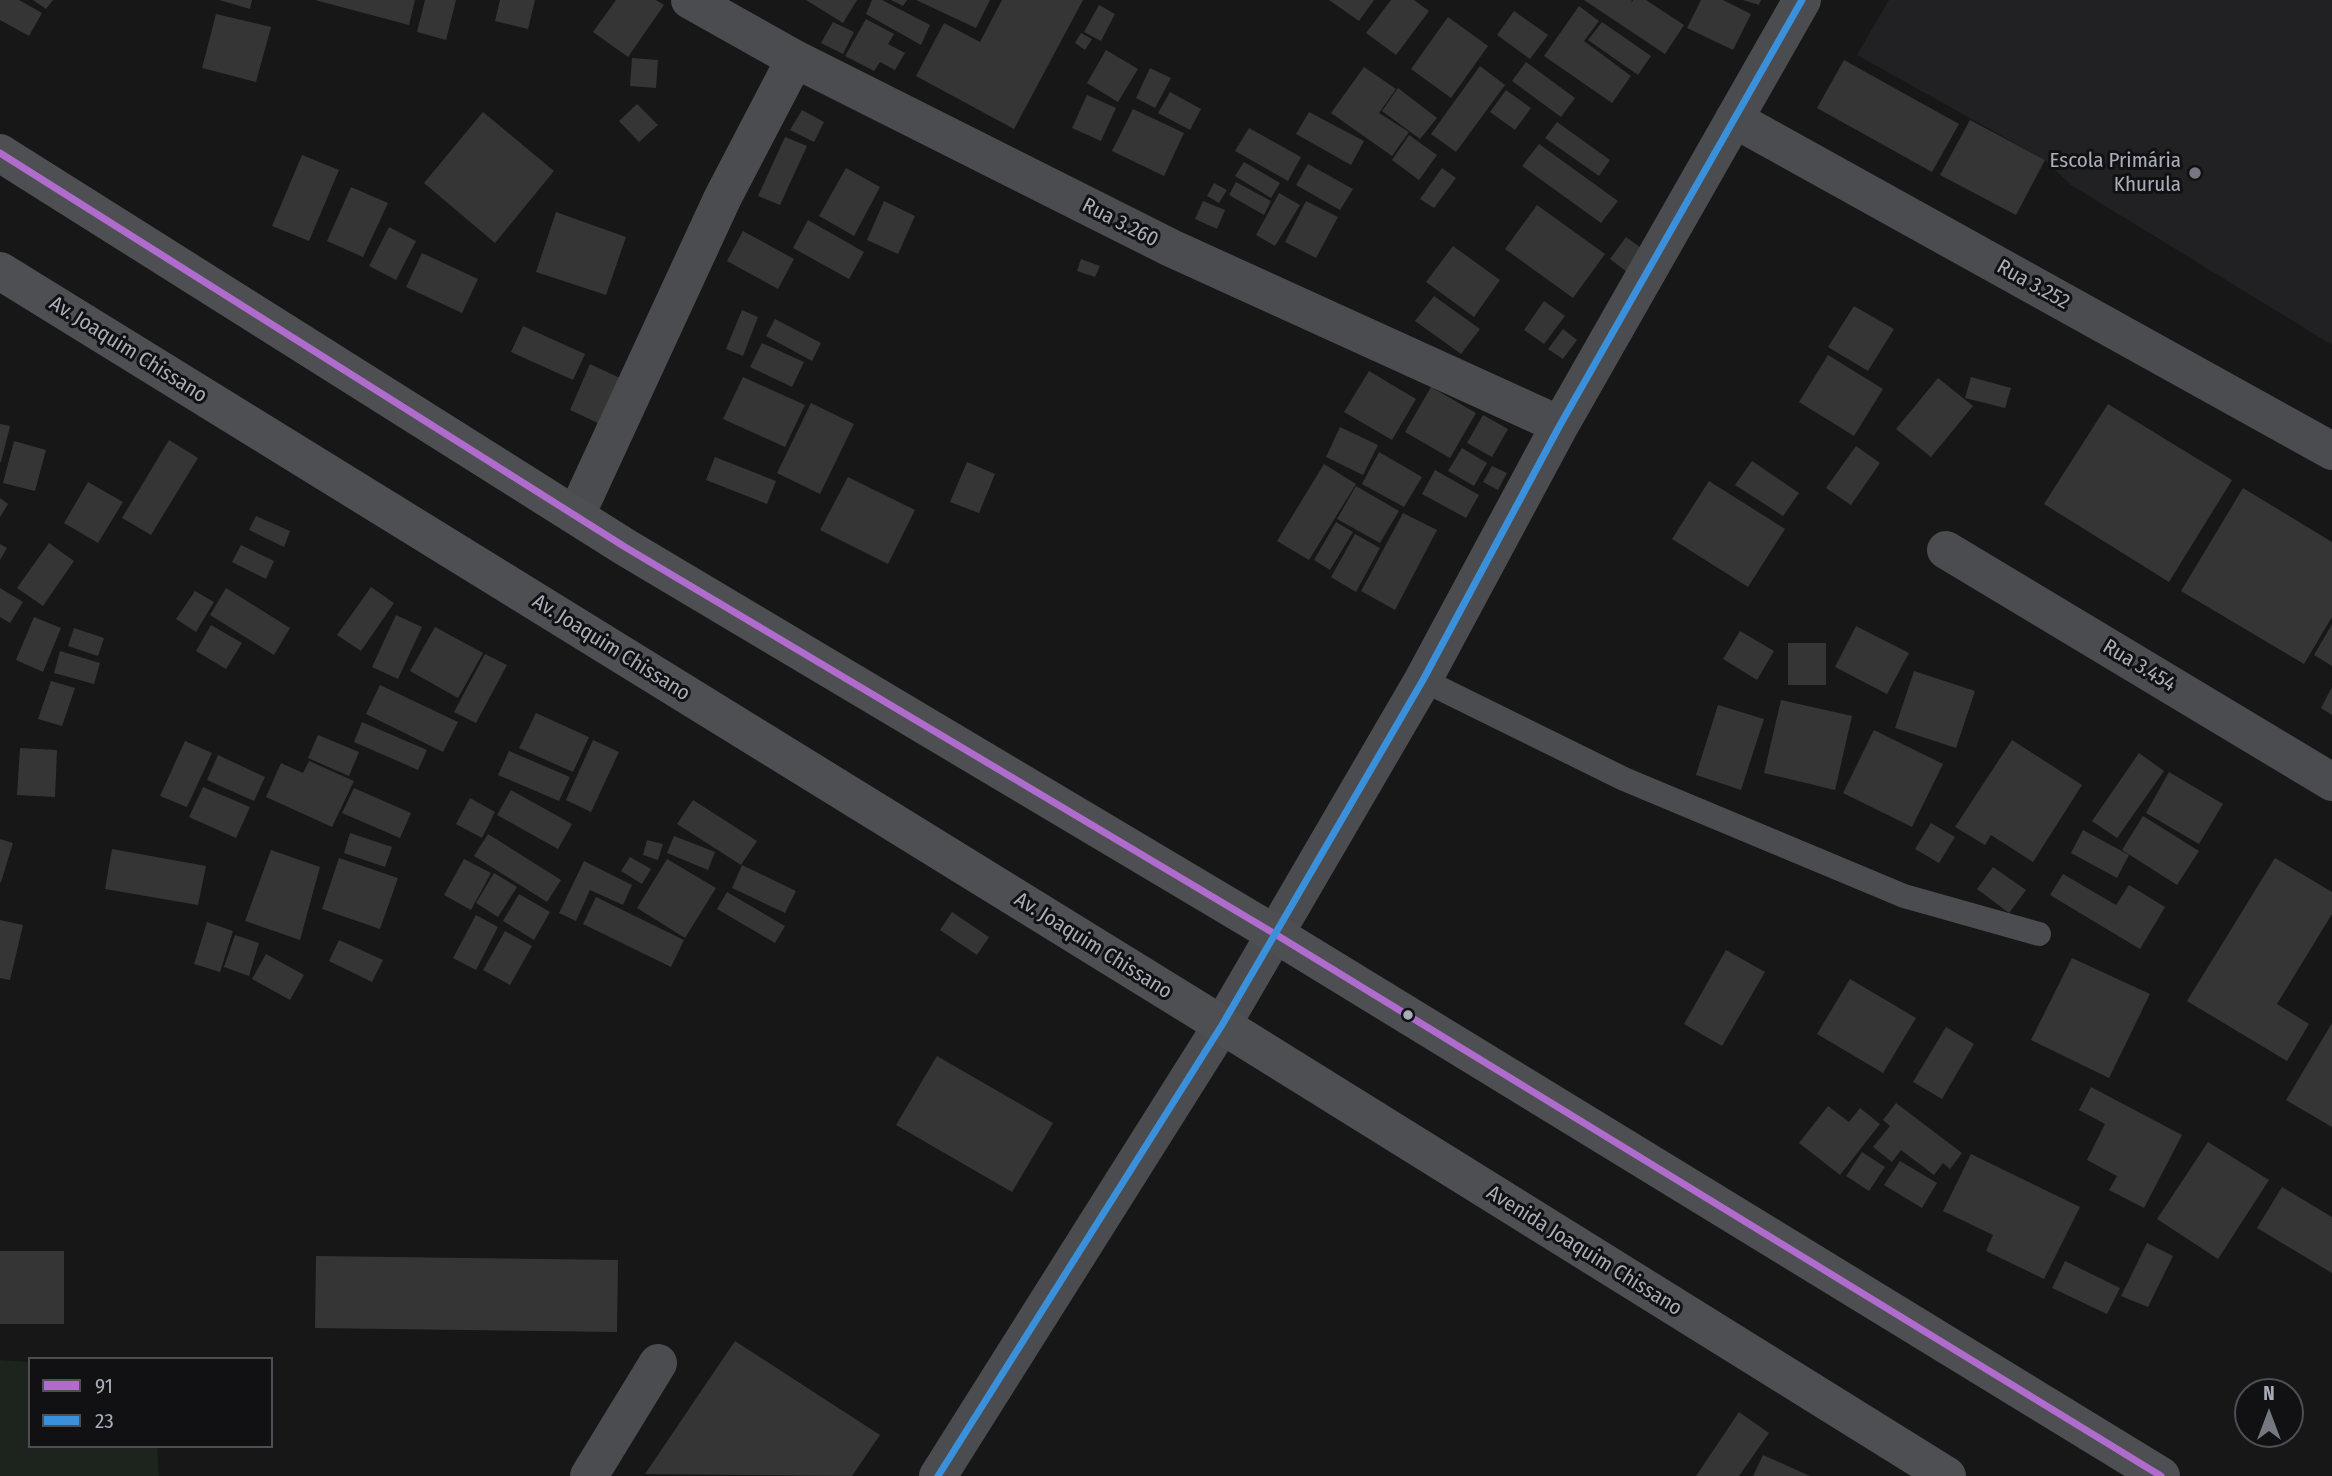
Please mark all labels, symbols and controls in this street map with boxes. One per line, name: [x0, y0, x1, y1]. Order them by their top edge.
place label: Escola Primária Khurula: [2049, 148, 2181, 198]
marker: Escola Primária Khurula: [2187, 165, 2203, 181]
street label: Rua 3.260: [1078, 193, 1162, 253]
street label: Rua 3.252: [1992, 255, 2074, 315]
street label: Av. Joaquim Chissano: [44, 291, 212, 409]
street label: Av. Joaquim Chissano: [527, 589, 695, 707]
street label: Rua 3.454: [2098, 634, 2180, 698]
street label: Av. Joaquim Chissano: [1009, 887, 1177, 1005]
unlabelled marker: [1401, 1008, 1415, 1022]
street label: Avenida Joaquim Chissano: [1482, 1180, 1686, 1322]
legend: [28, 1357, 273, 1448]
text: 91: [95, 1373, 113, 1399]
north arrow: [2234, 1378, 2304, 1448]
text: N: [2263, 1382, 2275, 1405]
text: 23: [95, 1408, 114, 1434]

